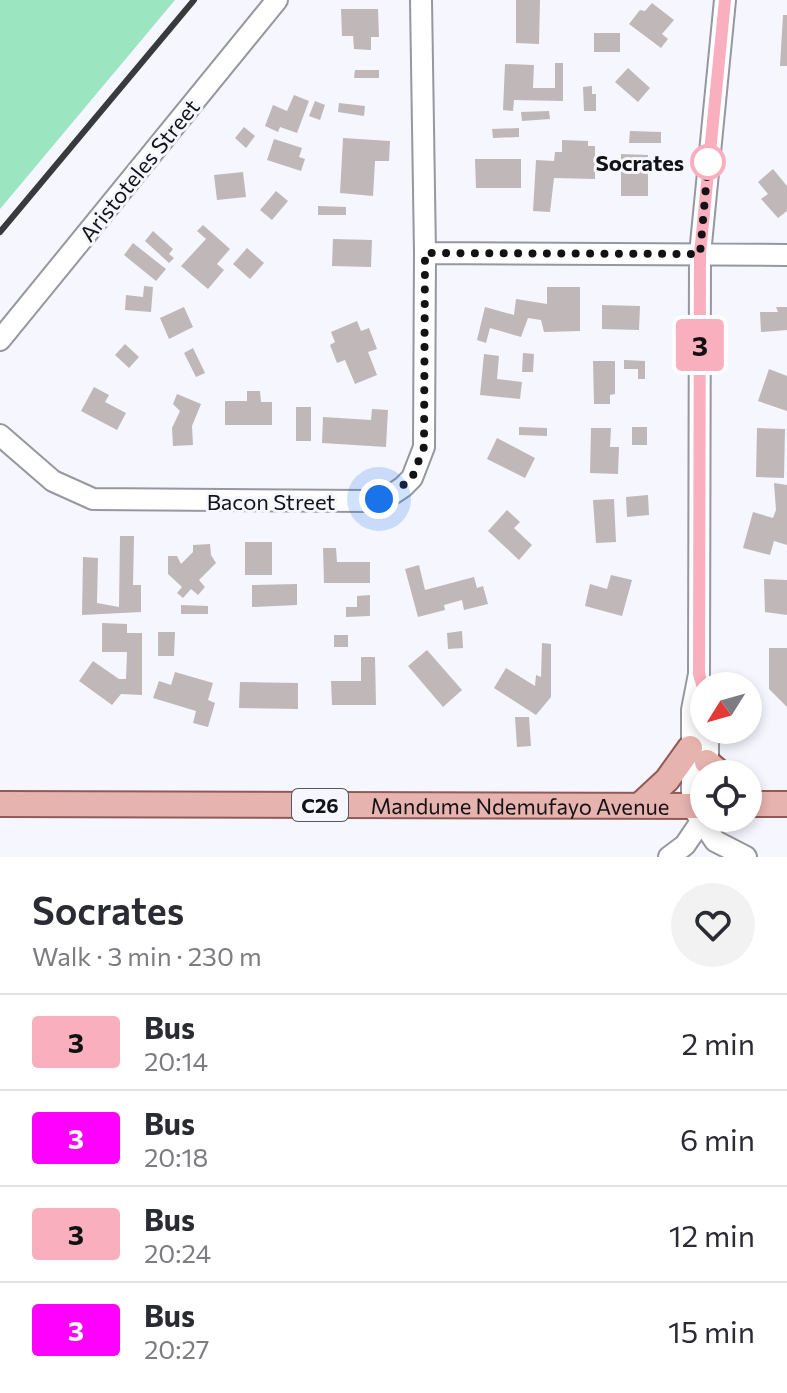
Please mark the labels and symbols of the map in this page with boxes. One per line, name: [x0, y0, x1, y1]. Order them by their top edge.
street label: Aristoteles Street: [73, 93, 205, 247]
marker: Socrates: [691, 145, 725, 179]
place label: Socrates: [595, 149, 684, 176]
line badge: 3: [674, 319, 726, 371]
your location: [359, 479, 399, 519]
street label: Bacon Street: [207, 488, 335, 515]
north arrow: [690, 672, 762, 744]
road number: C26: [292, 789, 348, 821]
street label: Mandume Ndemufayo Avenue: [370, 792, 670, 819]

